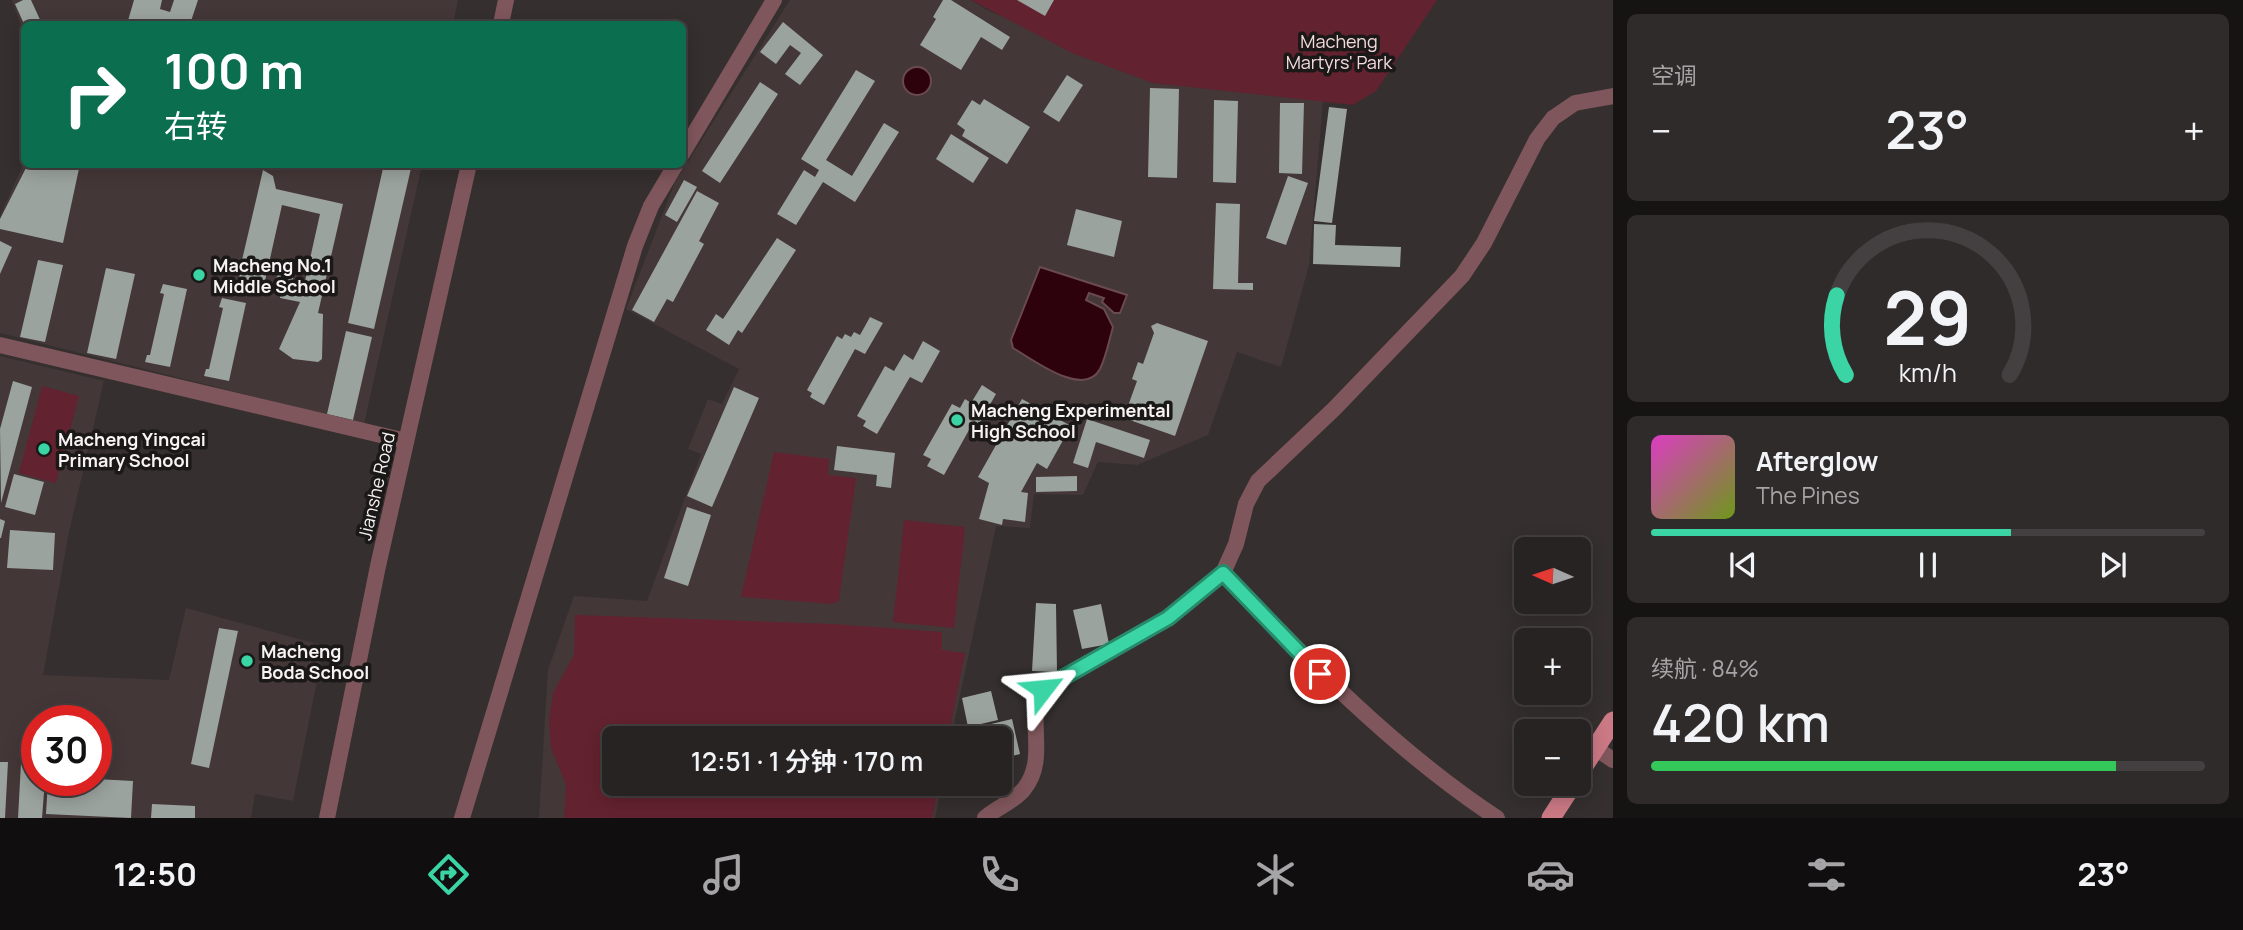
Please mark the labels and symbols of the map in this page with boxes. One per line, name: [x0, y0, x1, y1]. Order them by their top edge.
park label: Macheng Martyrs' Park: [1286, 29, 1393, 74]
place label: Macheng No.1 Middle School: [213, 253, 336, 298]
marker: Macheng No.1 Middle School: [191, 267, 207, 283]
place label: Macheng Experimental High School: [971, 398, 1171, 443]
marker: Macheng Experimental High School: [949, 412, 965, 428]
place label: Macheng Yingcai Primary School: [58, 427, 206, 472]
street label: Jianshe Road: [352, 430, 400, 542]
marker: Macheng Yingcai Primary School: [36, 441, 52, 457]
north arrow: [1514, 537, 1591, 614]
place label: Macheng Boda School: [261, 639, 369, 684]
pin: [1290, 644, 1350, 704]
position arrow: [1006, 652, 1080, 726]
marker: Macheng Boda School: [239, 653, 255, 669]
speed limit sign: 30: [21, 705, 112, 796]

